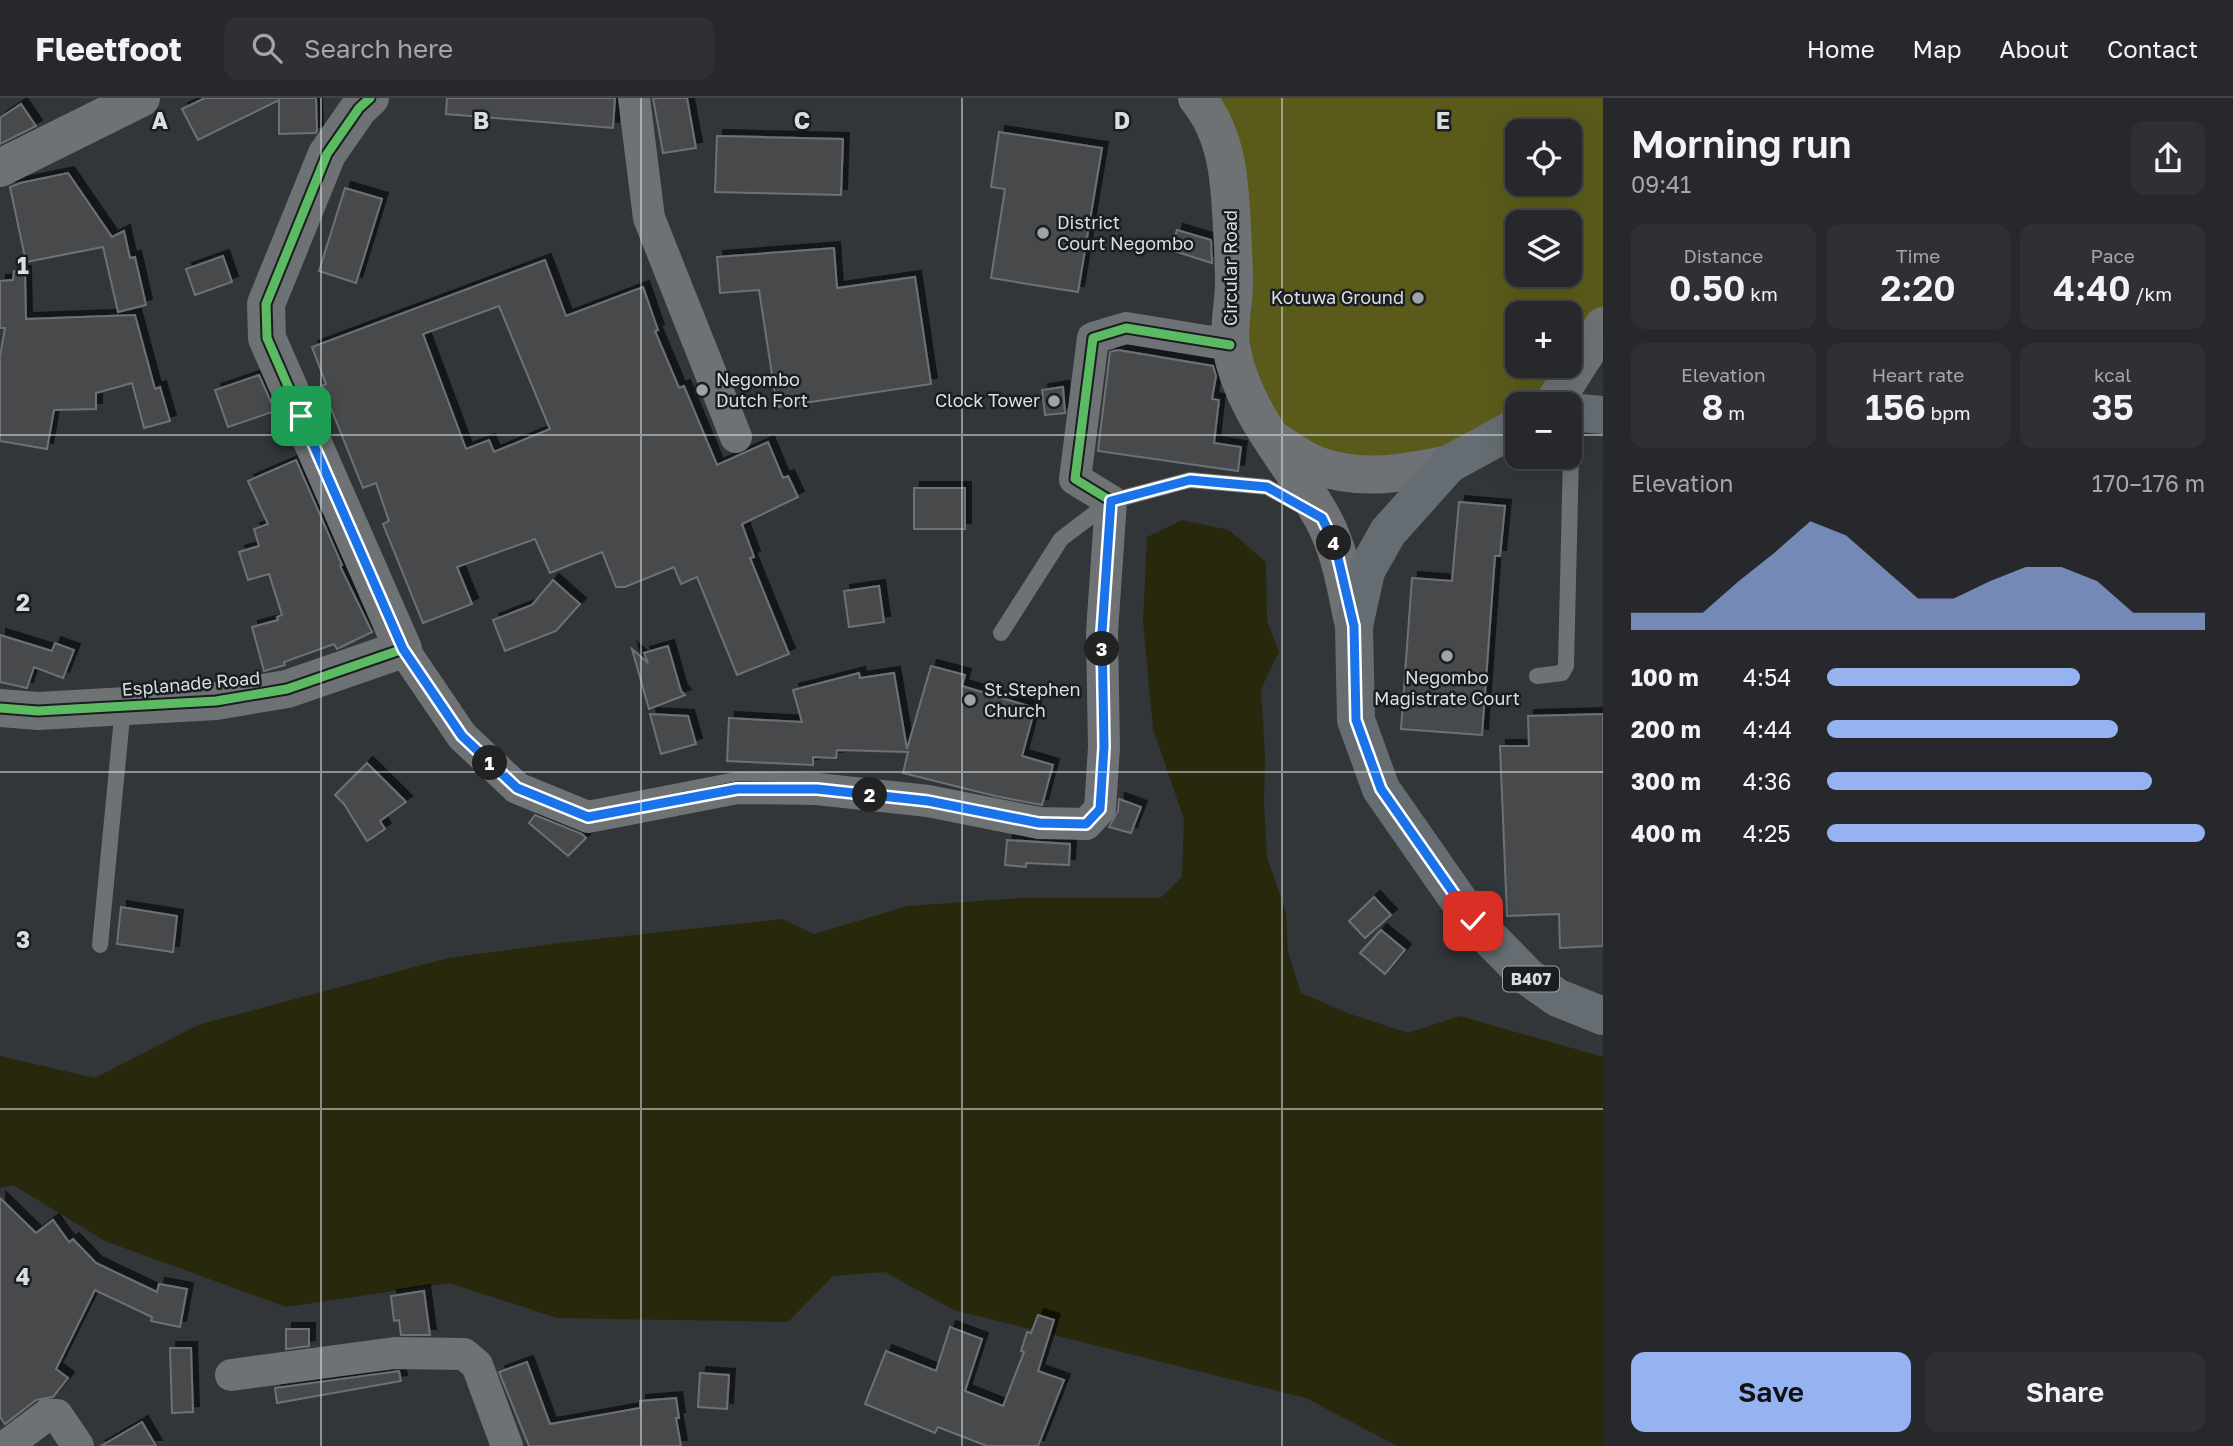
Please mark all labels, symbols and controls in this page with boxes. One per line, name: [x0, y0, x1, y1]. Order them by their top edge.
search box: [224, 17, 714, 80]
text: Fleetfoot: [35, 29, 182, 68]
icon: search: [248, 29, 286, 67]
text: Search here: [304, 33, 453, 64]
text: Home: [1807, 34, 1875, 63]
text: Map: [1913, 34, 1962, 63]
text: About: [2000, 34, 2069, 63]
text: Contact: [2107, 34, 2198, 63]
text: A: [152, 106, 169, 134]
text: B: [473, 106, 489, 134]
text: C: [794, 106, 810, 134]
text: D: [1114, 106, 1130, 134]
text: E: [1436, 106, 1450, 134]
map controls: [1505, 119, 1582, 469]
button: locate: [1505, 119, 1582, 196]
text: Morning run: [1631, 121, 1852, 166]
button: share: [2131, 121, 2205, 195]
text: 09:41: [1631, 170, 1691, 198]
street label: Circular Road: [1219, 210, 1241, 326]
button: layers: [1505, 210, 1582, 287]
place label: District Court Negombo: [1057, 211, 1194, 254]
marker: District Court Negombo: [1035, 225, 1051, 241]
text: Distance: [1683, 244, 1763, 267]
text: Time: [1896, 244, 1940, 267]
text: Pace: [2090, 244, 2135, 267]
text: 1: [17, 251, 29, 279]
text: 0.50: [1669, 267, 1745, 309]
text: 2:20: [1880, 267, 1956, 309]
text: 4:40: [2053, 267, 2131, 309]
text: km: [1745, 282, 1778, 305]
text: /km: [2131, 282, 2172, 305]
place label: Kotuwa Ground: [1271, 286, 1404, 308]
marker: Kotuwa Ground: [1410, 290, 1426, 306]
button: +: [1505, 301, 1582, 378]
text: Elevation: [1681, 363, 1766, 386]
text: Heart rate: [1872, 363, 1964, 386]
text: kcal: [2094, 363, 2131, 386]
place label: Negombo Dutch Fort: [716, 368, 808, 411]
marker: Negombo Dutch Fort: [694, 382, 710, 398]
pin: [271, 386, 331, 446]
text: 8: [1702, 386, 1724, 428]
text: 156: [1865, 386, 1926, 428]
text: 35: [2092, 386, 2134, 428]
place label: Clock Tower: [935, 389, 1040, 411]
button: −: [1505, 392, 1582, 469]
marker: Clock Tower: [1046, 393, 1062, 409]
icon: arrive: [282, 397, 320, 435]
text: m: [1724, 401, 1745, 424]
text: bpm: [1926, 401, 1971, 424]
text: Elevation: [1631, 469, 1733, 497]
text: 170–176 m: [2092, 469, 2205, 497]
pin: 4: [1316, 526, 1352, 560]
text: 4: [1328, 531, 1339, 554]
text: 2: [16, 588, 30, 616]
pin: 3: [1084, 632, 1120, 666]
text: 3: [1096, 637, 1107, 660]
marker: Negombo Magistrate Court: [1439, 648, 1455, 664]
text: 100 m: [1631, 663, 1699, 691]
text: 4:54: [1743, 663, 1791, 691]
street label: Esplanade Road: [121, 666, 261, 700]
place label: Negombo Magistrate Court: [1374, 666, 1520, 709]
place label: St.Stephen Church: [984, 678, 1081, 721]
marker: St.Stephen Church: [962, 692, 978, 708]
text: 200 m: [1631, 715, 1701, 743]
text: 4:44: [1743, 715, 1792, 743]
pin: 1: [472, 746, 508, 780]
text: 1: [485, 751, 494, 774]
text: 300 m: [1631, 767, 1701, 795]
text: 4:36: [1743, 767, 1791, 795]
pin: 2: [852, 778, 888, 812]
text: 2: [864, 783, 875, 806]
text: 400 m: [1631, 819, 1701, 847]
text: 4:25: [1743, 819, 1791, 847]
pin: [1443, 891, 1503, 951]
icon: check: [1454, 902, 1492, 940]
text: 3: [16, 925, 30, 953]
road number: B407: [1503, 966, 1559, 992]
text: 4: [16, 1262, 30, 1290]
button: Save: [1631, 1352, 1911, 1432]
button: Share: [1925, 1352, 2205, 1432]

